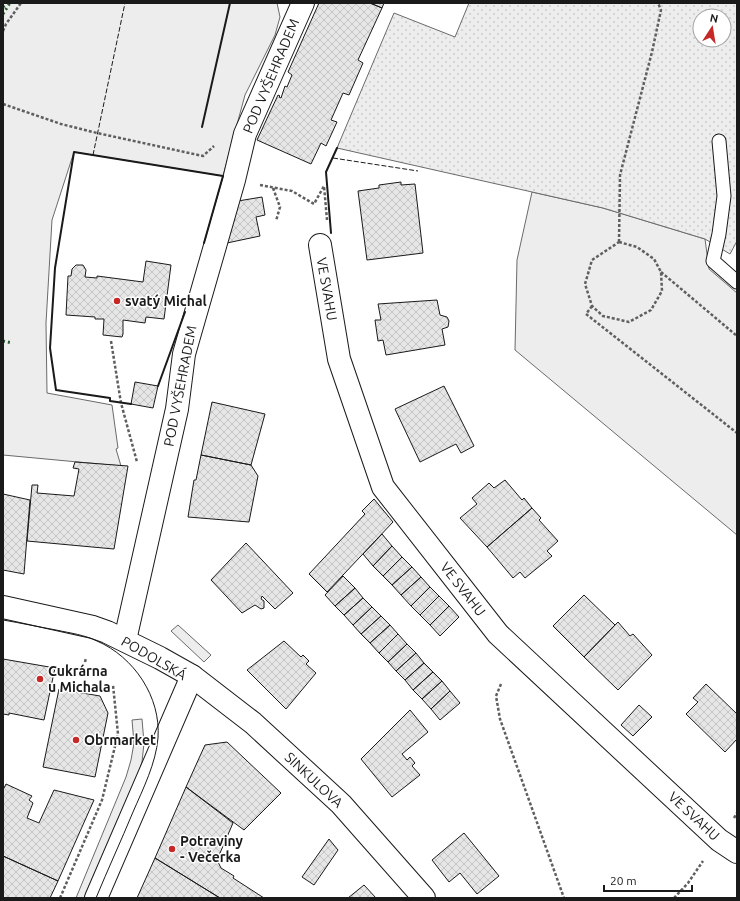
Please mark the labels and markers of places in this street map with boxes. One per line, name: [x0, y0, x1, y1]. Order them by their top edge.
place label: svatý Michal: [125, 293, 207, 309]
marker: svatý Michal: [112, 296, 122, 306]
place label: Cukrárna u Michala: [48, 663, 111, 695]
marker: Cukrárna u Michala: [35, 674, 45, 684]
place label: Obrmarket: [84, 732, 156, 748]
marker: Obrmarket: [71, 735, 81, 745]
place label: Potraviny - Večerka: [180, 833, 244, 865]
marker: Potraviny - Večerka: [167, 844, 177, 854]

